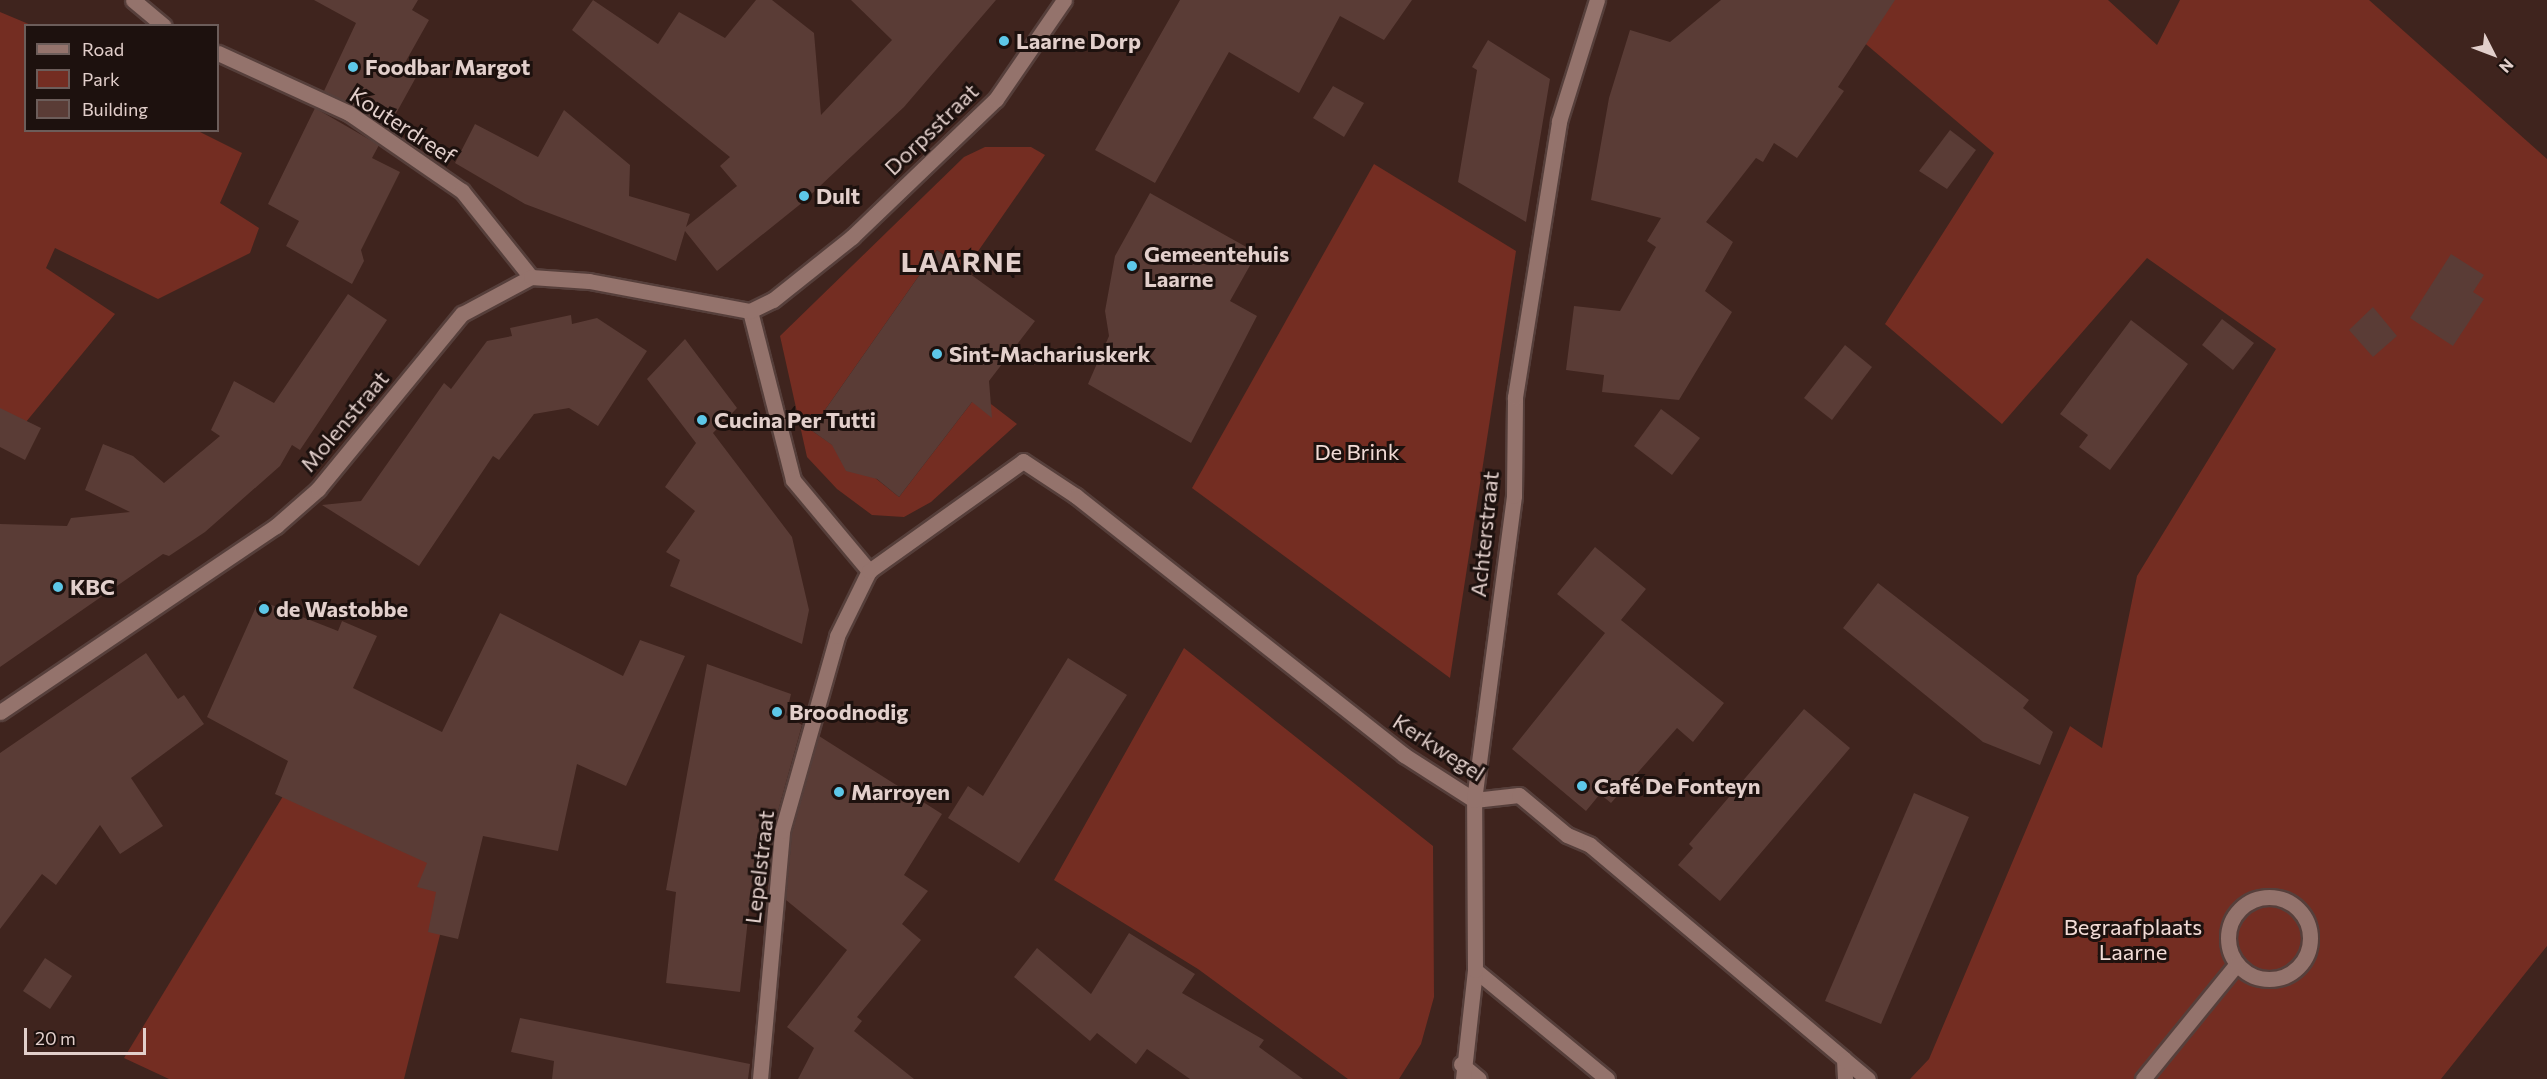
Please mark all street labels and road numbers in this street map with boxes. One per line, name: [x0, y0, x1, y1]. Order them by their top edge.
street label: Dorpsstraat: [878, 78, 984, 180]
street label: Kouterdreef: [345, 81, 461, 169]
street label: Molenstraat: [294, 365, 394, 477]
street label: Achterstraat: [1464, 470, 1504, 598]
street label: Kerkwegel: [1388, 708, 1490, 786]
street label: Lepelstraat: [739, 809, 779, 925]

